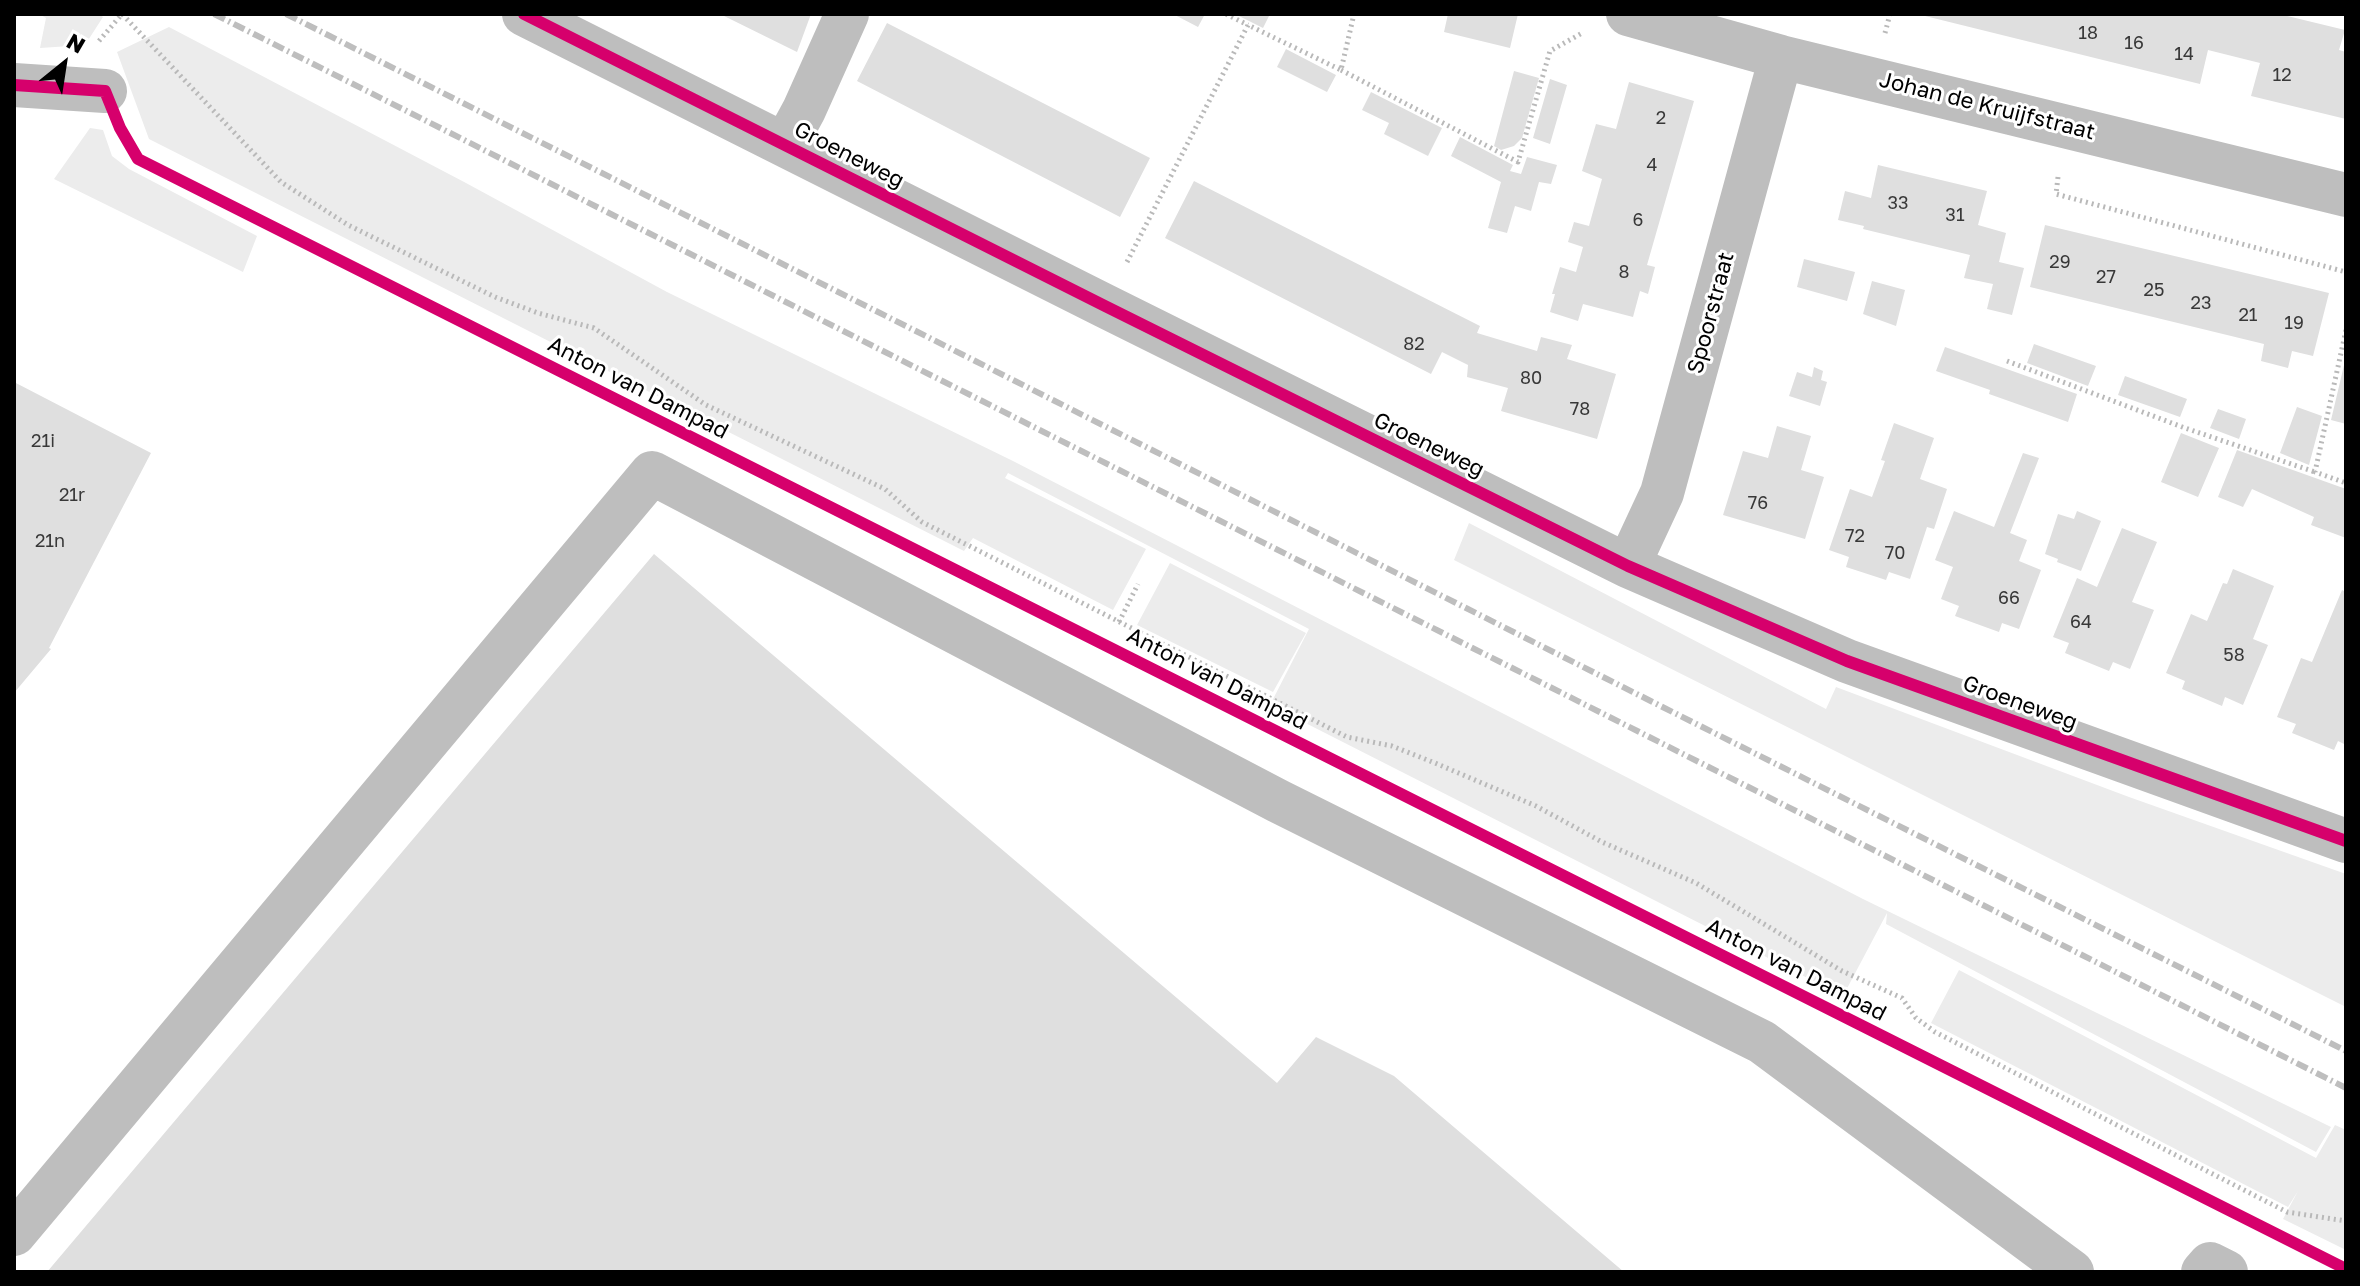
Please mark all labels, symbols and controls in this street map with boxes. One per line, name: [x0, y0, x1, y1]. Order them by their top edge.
house number: 18: [2078, 22, 2098, 44]
north arrow: [24, 24, 104, 104]
text: N: [62, 27, 90, 59]
house number: 16: [2124, 32, 2144, 54]
house number: 14: [2174, 43, 2194, 65]
house number: 12: [2272, 64, 2292, 86]
street label: Johan de Kruijfstraat: [1876, 66, 2098, 146]
house number: 2: [1656, 107, 1666, 129]
street label: Groeneweg: [790, 116, 908, 194]
house number: 4: [1647, 154, 1657, 176]
house number: 33: [1887, 192, 1909, 214]
house number: 31: [1945, 204, 1965, 226]
house number: 6: [1633, 209, 1643, 231]
street label: Spoorstraat: [1682, 249, 1740, 377]
house number: 29: [2049, 251, 2071, 273]
house number: 8: [1619, 261, 1629, 283]
house number: 27: [2096, 266, 2116, 288]
house number: 25: [2144, 279, 2164, 301]
house number: 23: [2191, 292, 2211, 314]
house number: 21: [2238, 304, 2258, 326]
house number: 19: [2284, 312, 2304, 334]
street label: Anton van Dampad: [543, 331, 733, 445]
house number: 82: [1403, 333, 1425, 355]
house number: 80: [1520, 367, 1542, 389]
house number: 78: [1570, 398, 1590, 420]
street label: Groeneweg: [1369, 407, 1489, 483]
house number: 21i: [31, 430, 55, 452]
house number: 21r: [59, 484, 85, 506]
house number: 76: [1748, 492, 1768, 514]
house number: 72: [1845, 525, 1865, 547]
house number: 21n: [35, 530, 65, 552]
house number: 70: [1885, 542, 1905, 564]
house number: 66: [1998, 587, 2020, 609]
house number: 64: [2070, 611, 2092, 633]
street label: Anton van Dampad: [1122, 622, 1312, 736]
house number: 58: [2223, 644, 2245, 666]
street label: Groeneweg: [1959, 670, 2081, 736]
street label: Anton van Dampad: [1701, 913, 1891, 1027]

